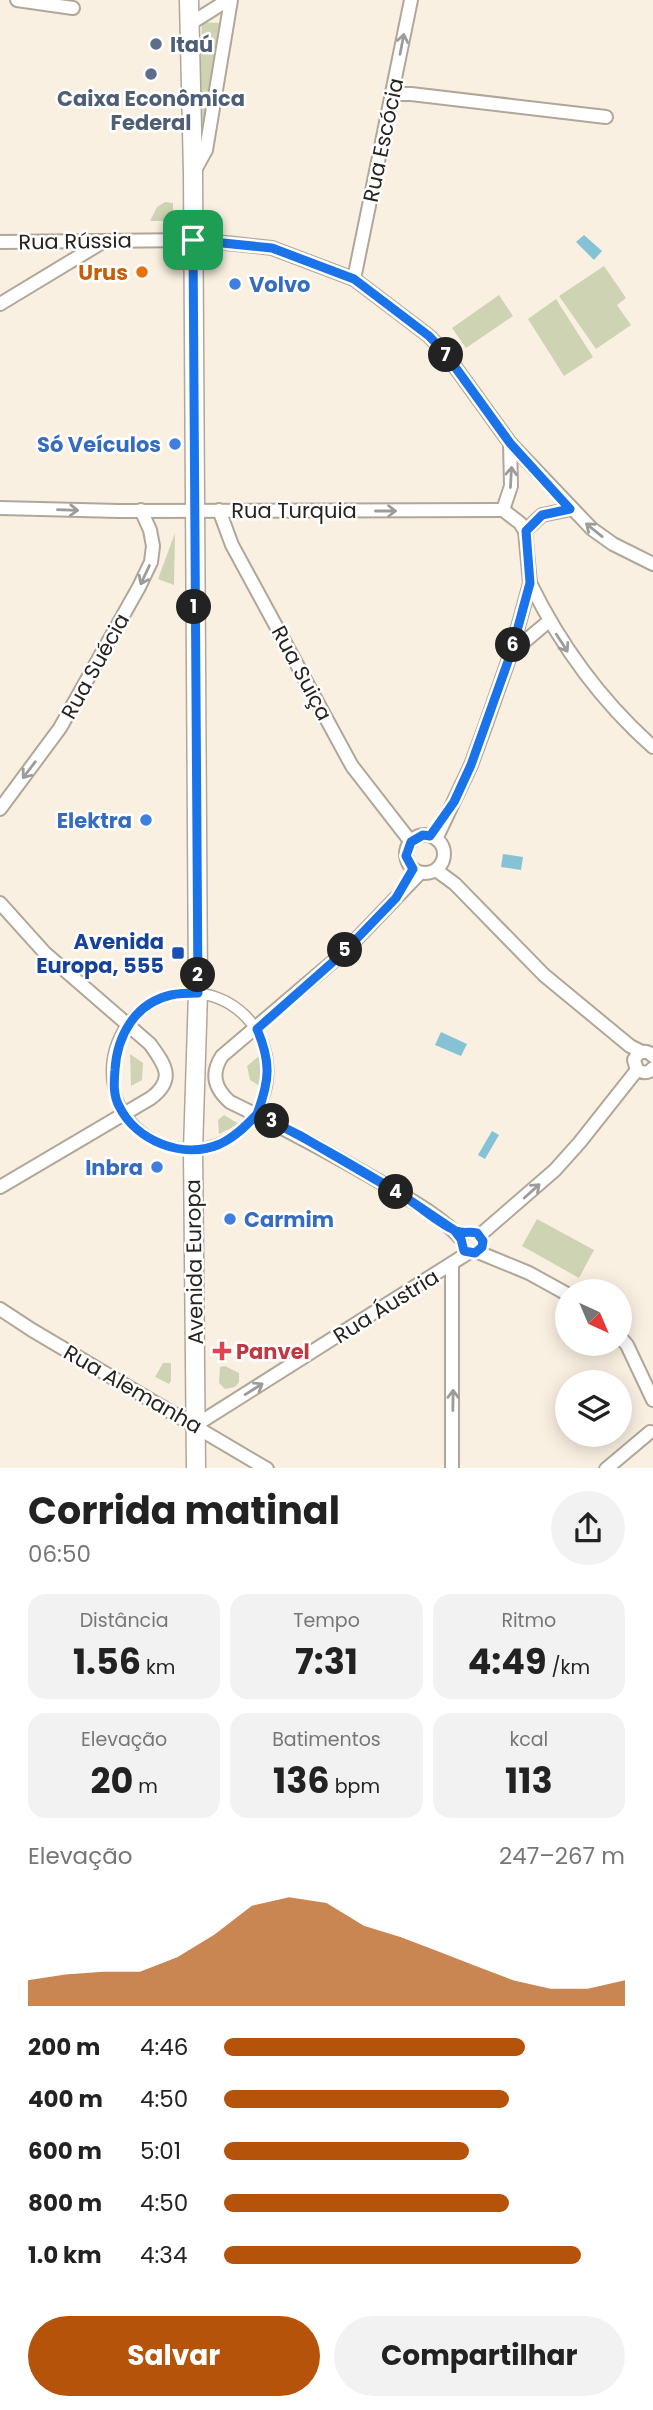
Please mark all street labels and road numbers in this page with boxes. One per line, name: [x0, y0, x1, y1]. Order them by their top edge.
street label: Rua Escócia: [356, 75, 410, 205]
street label: Rua Rússia: [18, 226, 132, 256]
street label: Rua Turquia: [231, 496, 357, 525]
street label: Rua Suécia: [54, 608, 136, 724]
street label: Rua Suiça: [265, 620, 339, 726]
street label: Avenida Europa: [178, 1179, 210, 1345]
street label: Rua Áustria: [328, 1262, 444, 1350]
street label: Rua Alemanha: [59, 1338, 207, 1440]

